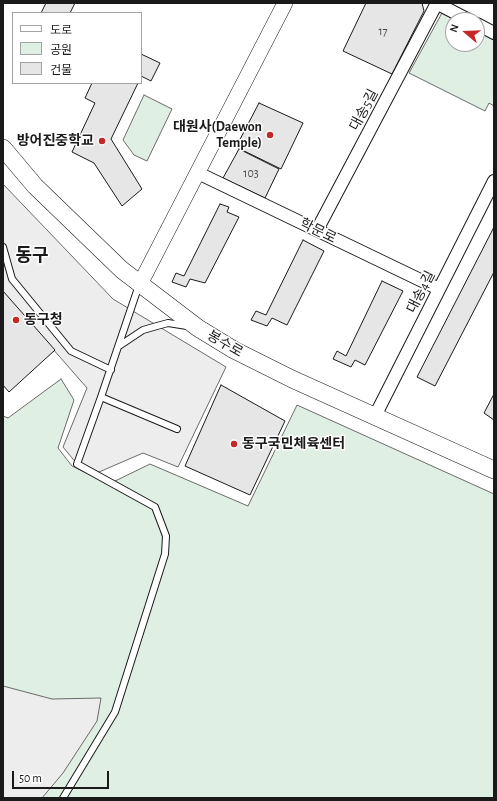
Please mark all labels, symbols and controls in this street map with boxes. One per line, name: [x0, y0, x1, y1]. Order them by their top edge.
legend: [12, 12, 142, 84]
north arrow: [445, 12, 485, 52]
text: N: [448, 23, 461, 34]
text: 도로: [50, 24, 72, 36]
house number: 17: [378, 24, 388, 38]
text: 공원: [50, 44, 72, 56]
text: 건물: [50, 64, 72, 76]
street label: 대송5길: [346, 86, 382, 134]
place label: 대원사(Daewon Temple): [173, 119, 262, 152]
marker: 대원사(Daewon Temple): [265, 130, 275, 140]
place label: 방어진중학교: [17, 133, 94, 149]
marker: 방어진중학교: [97, 136, 107, 146]
house number: 103: [243, 166, 259, 180]
street label: 학문로: [297, 215, 339, 247]
district label: 동구: [15, 245, 49, 267]
street label: 대송4길: [403, 268, 439, 316]
place label: 동구청: [24, 312, 63, 328]
marker: 동구청: [11, 315, 21, 325]
street label: 봉수로: [204, 327, 246, 361]
place label: 동구국민체육센터: [242, 436, 345, 452]
marker: 동구국민체육센터: [229, 439, 239, 449]
scale bar: [14, 763, 111, 789]
text: 50 m: [19, 772, 42, 784]

